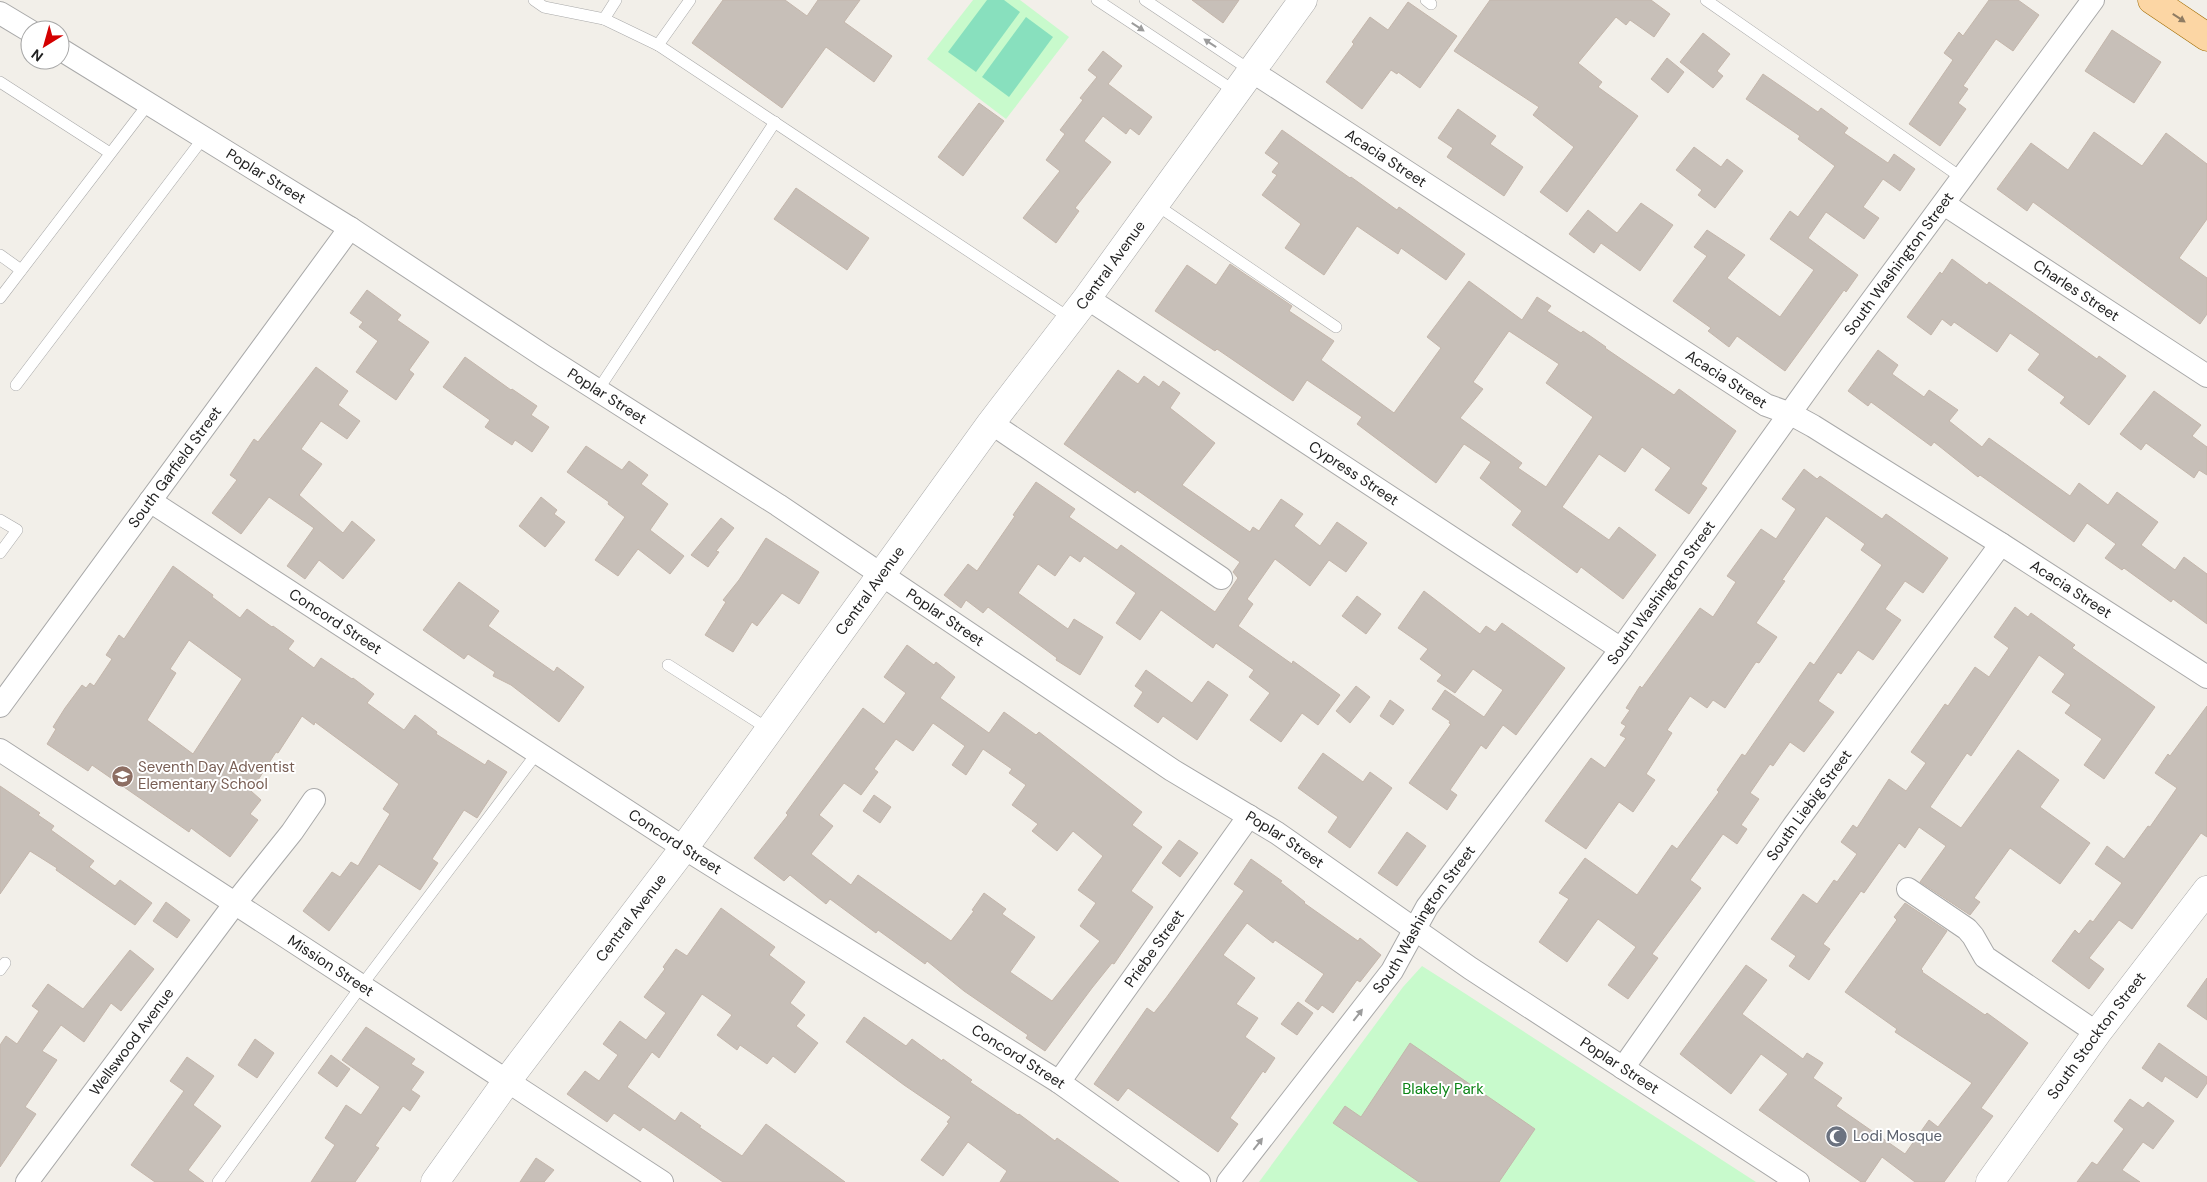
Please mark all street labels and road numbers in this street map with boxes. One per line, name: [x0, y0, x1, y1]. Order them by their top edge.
street label: Acacia Street: [1341, 124, 1431, 192]
street label: Poplar Street: [222, 144, 310, 208]
street label: South Washington Street: [1839, 188, 1958, 339]
street label: Central Avenue: [1071, 216, 1150, 314]
street label: Charles Street: [2029, 255, 2123, 326]
street label: Acacia Street: [1682, 346, 1771, 413]
street label: Poplar Street: [564, 364, 651, 429]
street label: South Garfield Street: [124, 402, 226, 532]
street label: Cypress Street: [1305, 436, 1403, 510]
street label: South Washington Street: [1602, 517, 1720, 669]
street label: Central Avenue: [831, 542, 909, 640]
street label: Acacia Street: [2026, 555, 2116, 623]
street label: Concord Street: [285, 584, 386, 659]
street label: Poplar Street: [902, 584, 988, 651]
street label: South Liebig Street: [1762, 746, 1856, 865]
street label: Concord Street: [625, 805, 726, 879]
street label: Poplar Street: [1242, 806, 1328, 873]
street label: South Washington Street: [1368, 841, 1480, 998]
street label: Central Avenue: [591, 870, 671, 966]
street label: Priebe Street: [1120, 906, 1189, 991]
street label: Mission Street: [284, 930, 378, 1001]
street label: South Stockton Street: [2043, 968, 2150, 1103]
street label: Wellswood Avenue: [85, 984, 178, 1100]
street label: Concord Street: [968, 1020, 1069, 1093]
street label: Poplar Street: [1576, 1033, 1663, 1099]

